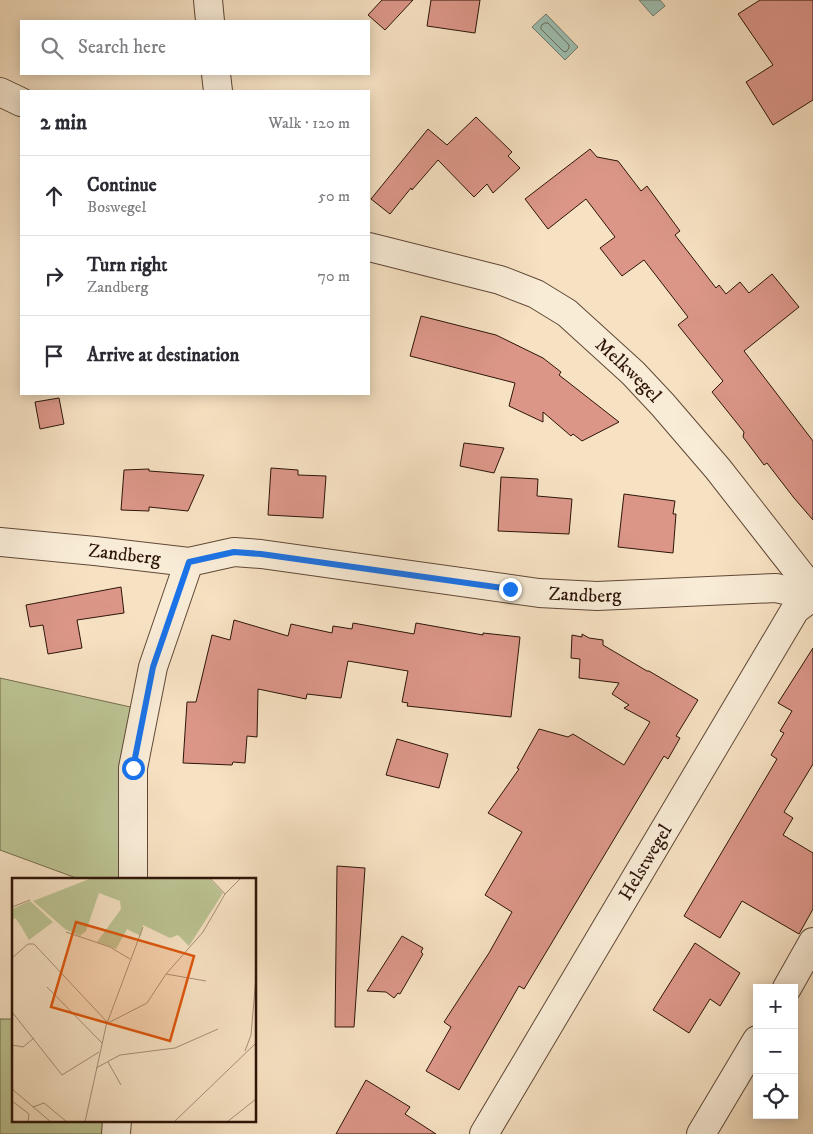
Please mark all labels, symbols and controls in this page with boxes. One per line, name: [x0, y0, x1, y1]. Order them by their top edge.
search box: [20, 20, 370, 75]
icon: search: [38, 34, 66, 62]
text: Search here: [78, 36, 166, 59]
text: 2 min: [40, 110, 87, 136]
text: Walk · 120 m: [268, 113, 350, 133]
text: Continue: [87, 174, 157, 197]
icon: ahead: [40, 182, 68, 210]
text: 50 m: [318, 186, 350, 206]
text: Boswegel: [87, 197, 146, 217]
text: Turn right: [87, 254, 167, 277]
icon: right: [40, 262, 68, 290]
text: 70 m: [318, 266, 350, 286]
text: Zandberg: [87, 277, 148, 297]
street label: Melkwegel: [591, 333, 666, 407]
icon: arrive: [40, 342, 68, 370]
text: Arrive at destination: [87, 344, 239, 367]
street label: Zandberg: [87, 539, 163, 570]
route end: [499, 578, 522, 601]
street label: Zandberg: [548, 582, 623, 607]
route start: [122, 757, 145, 780]
street label: Helstwegel: [614, 820, 677, 904]
inset map: [12, 878, 256, 1122]
map controls: [753, 984, 798, 1119]
button: +: [753, 984, 798, 1029]
button: −: [753, 1029, 798, 1074]
button: locate: [753, 1074, 798, 1119]

